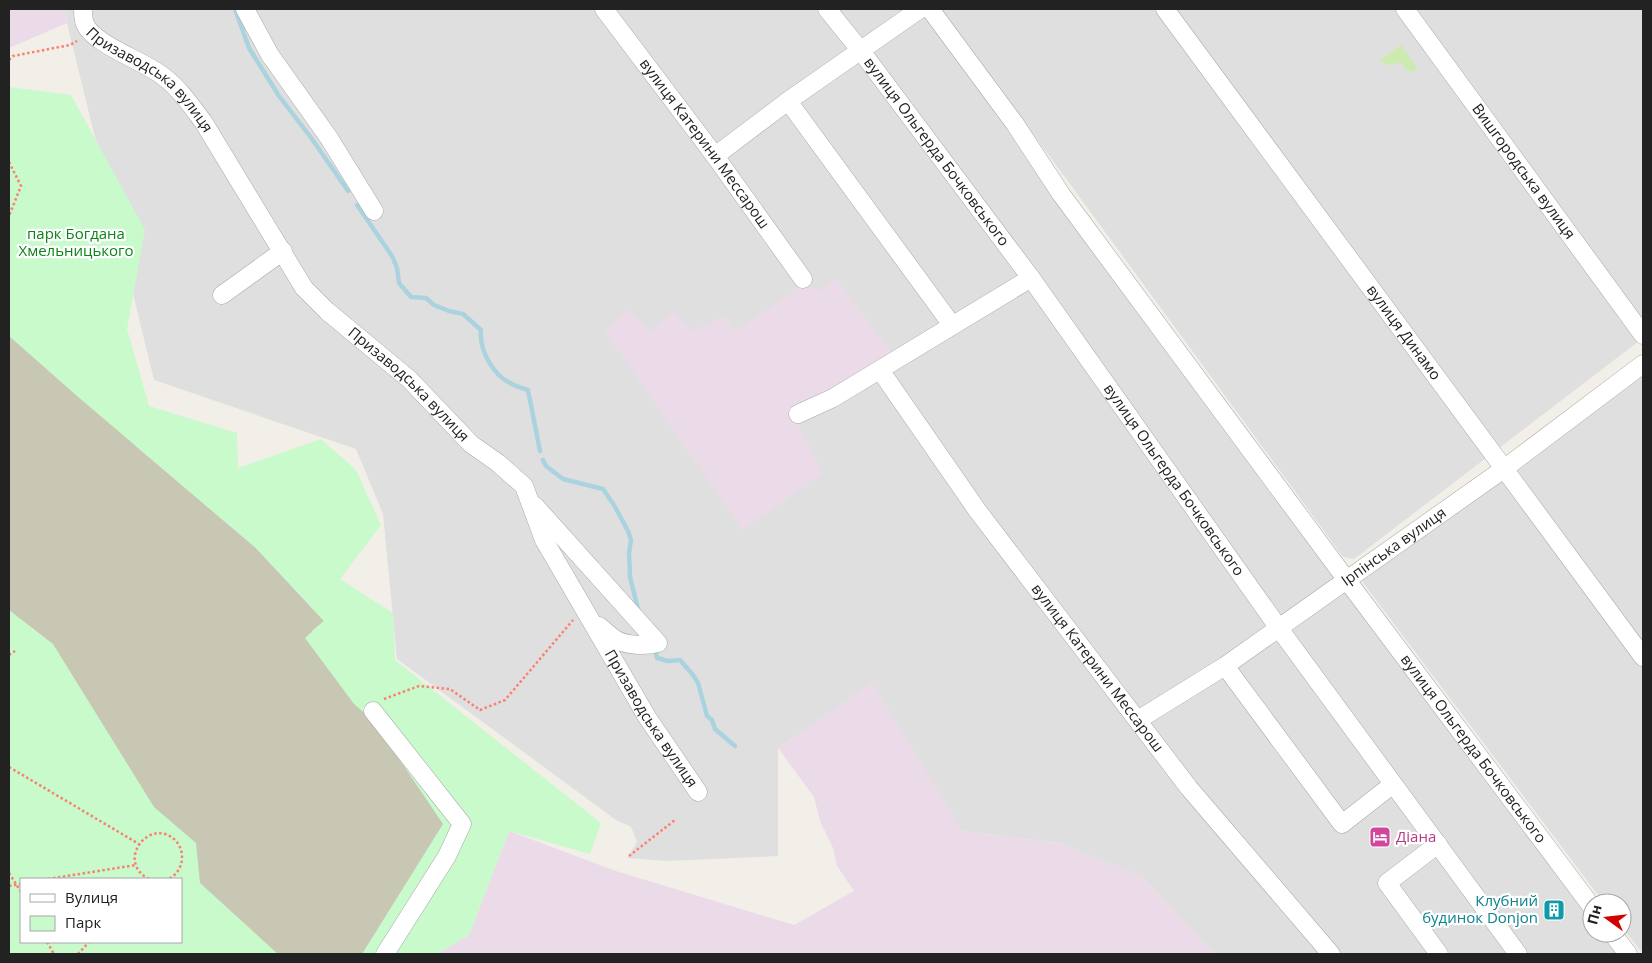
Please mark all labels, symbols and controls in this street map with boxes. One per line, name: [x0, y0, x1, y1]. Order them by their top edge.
street label: Призаводська вулиця: [82, 22, 218, 136]
street label: вулиця Ольгерда Бочковського: [860, 53, 1015, 250]
street label: вулиця Катерини Мессарош: [636, 54, 775, 232]
street label: Вишгородська вулиця: [1468, 99, 1580, 242]
park label: парк Богдана Хмельницького: [18, 223, 134, 260]
street label: вулиця Динамо: [1363, 280, 1446, 384]
street label: Призаводська вулиця: [345, 322, 474, 445]
street label: вулиця Ольгерда Бочковського: [1100, 379, 1250, 579]
street label: Ірпінська вулиця: [1337, 502, 1450, 590]
street label: вулиця Катерини Мессарош: [1028, 579, 1169, 756]
street label: Призаводська вулиця: [601, 646, 703, 791]
street label: вулиця Ольгерда Бочковського: [1397, 650, 1551, 847]
hotel icon: Діана: [1368, 825, 1392, 849]
place label: Діана: [1396, 826, 1436, 846]
legend: [20, 878, 182, 943]
text: Вулиця: [65, 887, 118, 907]
place label: Клубний будинок Donjon: [1422, 890, 1538, 927]
north arrow: [1582, 893, 1632, 943]
building icon: Клубний будинок Donjon: [1542, 898, 1566, 922]
text: Пн: [1582, 903, 1606, 926]
text: Парк: [65, 912, 101, 932]

